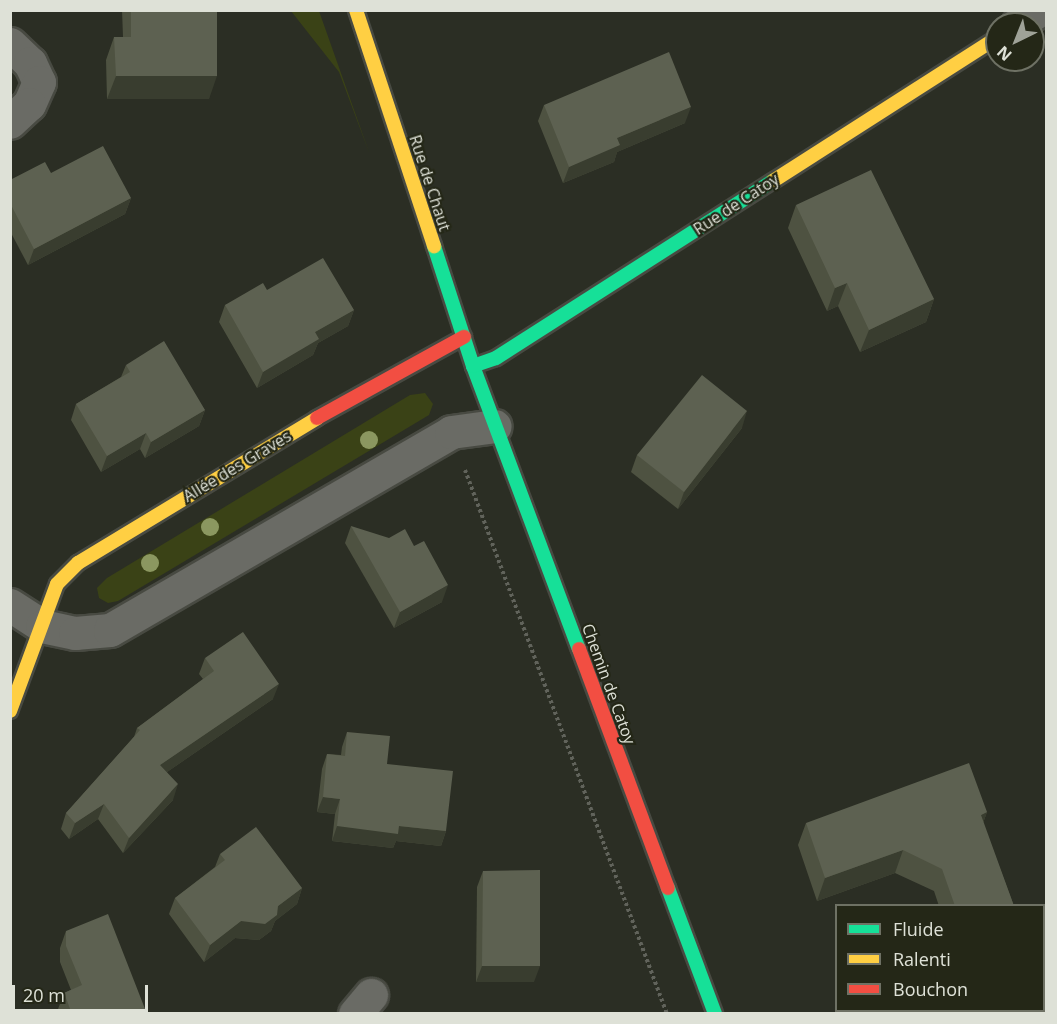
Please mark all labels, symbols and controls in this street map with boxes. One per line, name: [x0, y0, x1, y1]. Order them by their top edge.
north arrow: [985, 12, 1045, 72]
text: N: [992, 41, 1016, 66]
street label: Rue de Chaut: [405, 132, 455, 234]
street label: Rue de Catoy: [690, 169, 782, 239]
street label: Allée des Graves: [180, 426, 294, 506]
street label: Chemin de Catoy: [578, 621, 640, 747]
legend: [835, 904, 1045, 1012]
text: Fluide: [893, 917, 944, 941]
text: Ralenti: [893, 947, 951, 971]
scale bar: [15, 973, 152, 1011]
text: Bouchon: [893, 977, 968, 1001]
text: 20 m: [23, 983, 65, 1007]

